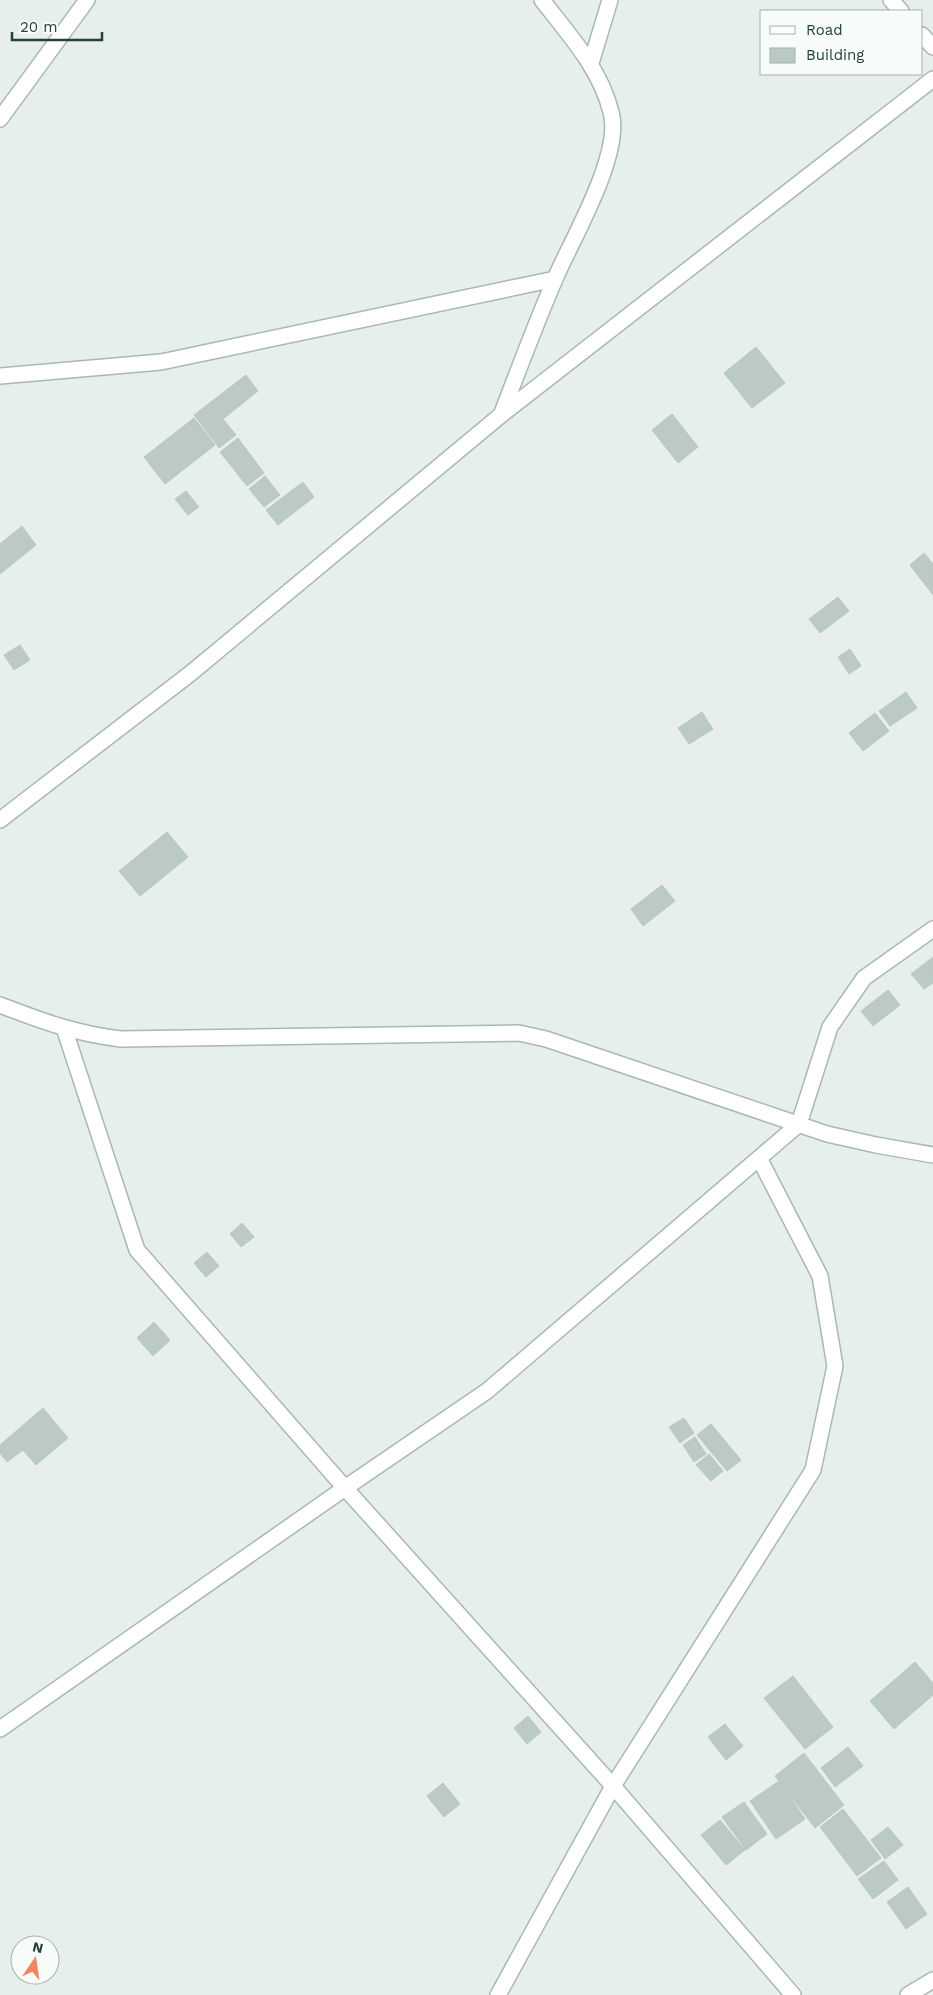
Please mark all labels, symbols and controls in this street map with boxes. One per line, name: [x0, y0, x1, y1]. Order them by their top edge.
scale bar: [12, 10, 102, 42]
legend: [760, 10, 923, 75]
text: 20 m: [20, 18, 58, 36]
text: Road: [806, 21, 843, 39]
text: Building: [806, 46, 864, 64]
north arrow: [10, 1935, 60, 1985]
text: N: [31, 1938, 45, 1956]

